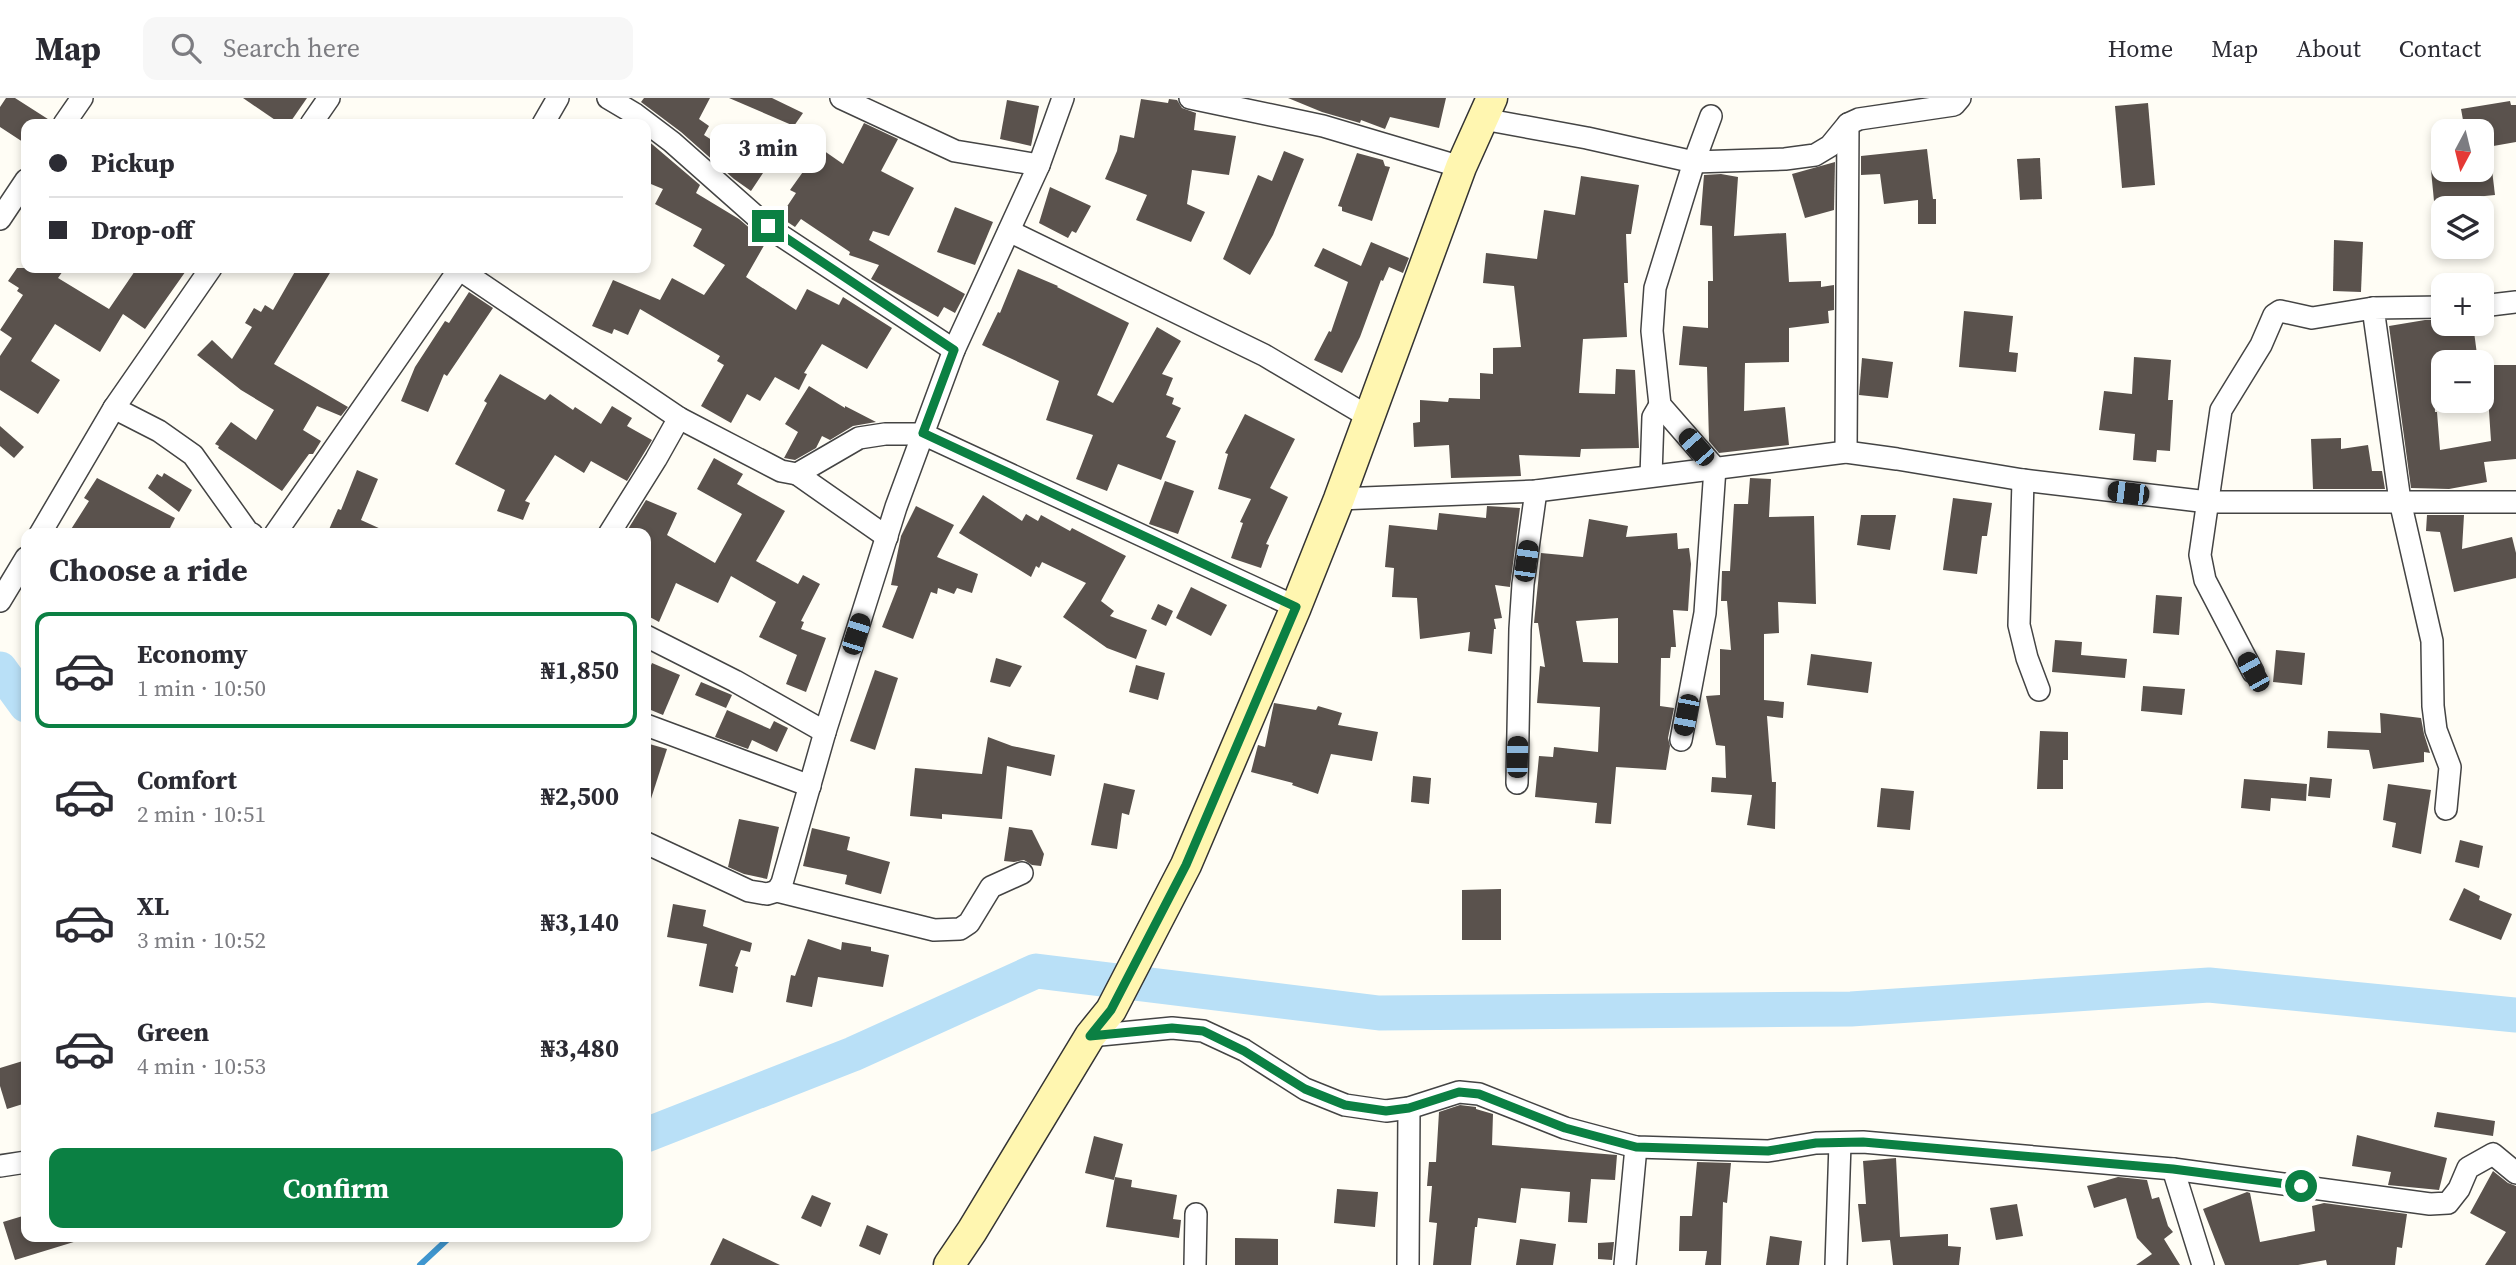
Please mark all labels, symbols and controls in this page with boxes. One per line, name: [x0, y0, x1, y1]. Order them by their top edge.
search box: [143, 17, 633, 80]
text: Map: [35, 26, 101, 71]
icon: search: [167, 29, 205, 67]
text: Search here: [223, 30, 360, 66]
text: Home: [2108, 32, 2173, 65]
text: Map: [2211, 32, 2258, 65]
text: About: [2296, 32, 2361, 65]
text: Contact: [2399, 32, 2481, 65]
north arrow: [2431, 119, 2494, 182]
map controls: [2431, 119, 2494, 413]
callout: 3 min: [710, 124, 826, 174]
text: 3 min: [738, 132, 798, 164]
text: Pickup: [91, 145, 175, 181]
button: layers: [2431, 196, 2494, 259]
route end: [752, 210, 784, 242]
text: Drop-off: [91, 212, 193, 248]
button: +: [2431, 273, 2494, 336]
button: −: [2431, 350, 2494, 413]
car: [1675, 424, 1718, 470]
car: [2106, 480, 2151, 506]
car: [1513, 539, 1540, 583]
text: Choose a ride: [49, 548, 248, 592]
car: [840, 611, 873, 657]
text: Economy: [137, 636, 248, 672]
icon: car: [53, 639, 116, 702]
car: [2234, 649, 2273, 695]
text: ₦1,850: [541, 652, 619, 688]
text: 1 min · 10:50: [137, 672, 266, 704]
car: [1672, 692, 1701, 738]
car: [1507, 736, 1528, 778]
text: Comfort: [137, 762, 237, 798]
icon: car: [53, 765, 116, 828]
text: ₦2,500: [541, 778, 619, 814]
text: 2 min · 10:51: [137, 798, 266, 830]
text: XL: [137, 888, 169, 924]
icon: car: [53, 891, 116, 954]
text: ₦3,140: [541, 904, 619, 940]
text: 3 min · 10:52: [137, 924, 266, 956]
text: Green: [137, 1014, 209, 1050]
icon: car: [53, 1017, 116, 1080]
text: ₦3,480: [541, 1030, 619, 1066]
text: 4 min · 10:53: [137, 1050, 266, 1082]
button: Confirm: [49, 1148, 623, 1228]
route start: [2285, 1170, 2317, 1202]

